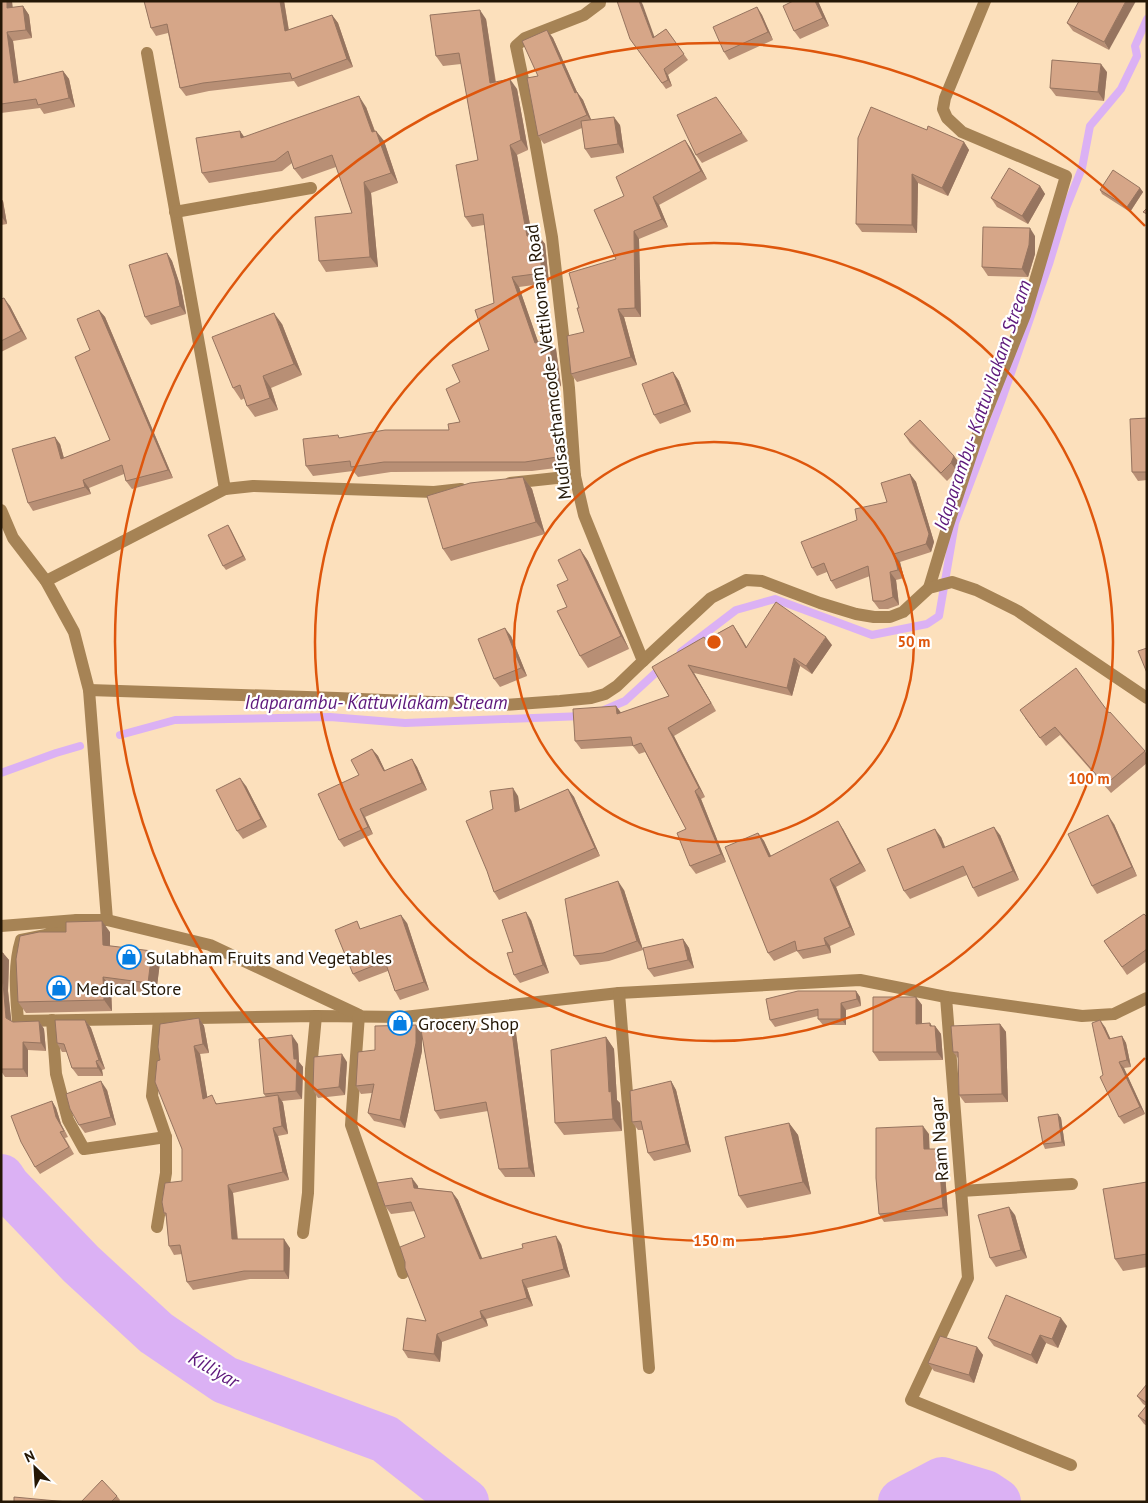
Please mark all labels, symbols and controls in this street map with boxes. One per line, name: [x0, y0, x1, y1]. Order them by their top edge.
street label: Mudisasthamcode- Vettikonam Road: [520, 223, 576, 501]
water label: Idaparambu- Kattuvilakam Stream: [928, 277, 1036, 533]
text: 50 m: [898, 632, 930, 651]
centre of rings: [705, 633, 723, 651]
water label: Idaparambu- Kattuvilakam Stream: [244, 690, 508, 714]
text: 100 m: [1068, 769, 1110, 788]
shop icon: Sulabham Fruits and Vegetables: [116, 944, 142, 970]
place label: Sulabham Fruits and Vegetables: [146, 946, 392, 969]
shop icon: Medical Store: [46, 975, 72, 1001]
place label: Medical Store: [76, 977, 181, 1000]
shop icon: Grocery Shop: [387, 1010, 413, 1036]
place label: Grocery Shop: [418, 1012, 519, 1035]
street label: Ram Nagar: [925, 1096, 953, 1182]
text: 150 m: [693, 1231, 735, 1250]
water label: Killiyar: [185, 1345, 245, 1394]
north arrow: [10, 1443, 60, 1493]
text: N: [22, 1446, 37, 1466]

